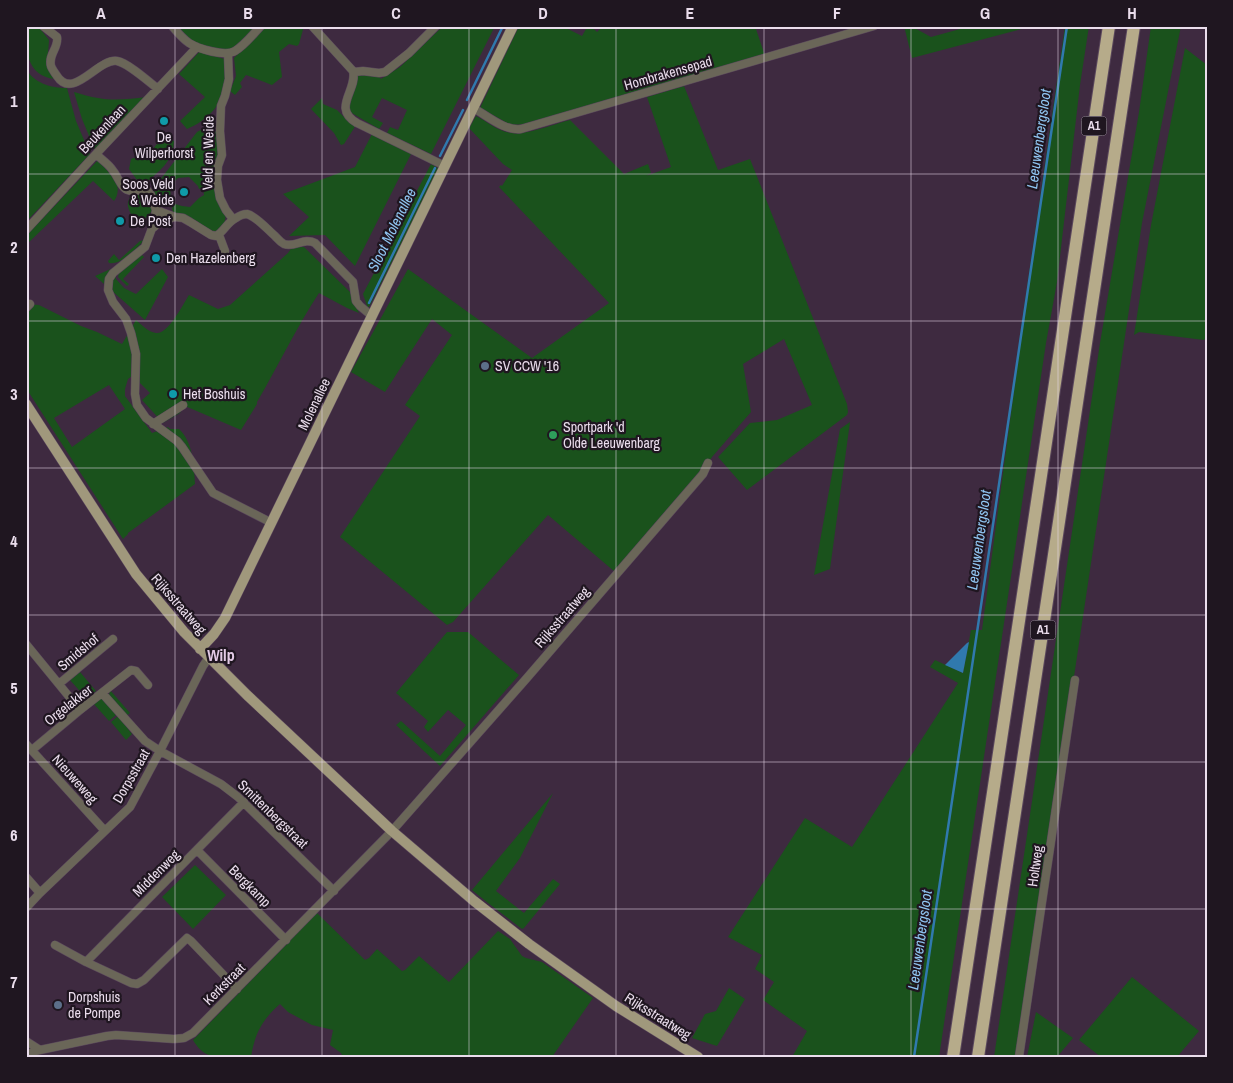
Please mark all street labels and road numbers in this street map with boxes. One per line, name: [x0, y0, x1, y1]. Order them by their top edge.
street label: Hombrakensepad: [622, 52, 714, 94]
street label: Beukenlaan: [75, 101, 129, 157]
street label: Veld en Weide: [198, 116, 218, 190]
road number: A1: [1082, 116, 1106, 136]
street label: Molenallee: [294, 375, 334, 433]
street label: Rijksstraatweg: [148, 570, 211, 639]
street label: Rijksstraatweg: [531, 582, 594, 651]
road number: A1: [1030, 620, 1056, 640]
street label: Smidshof: [54, 629, 103, 674]
street label: Orgelakker: [40, 681, 96, 729]
street label: Dorpsstraat: [108, 746, 154, 806]
street label: Nieuweweg: [48, 751, 102, 808]
street label: Smittenbergstraat: [234, 776, 312, 852]
street label: Holtweg: [1023, 844, 1047, 888]
street label: Middenweg: [129, 845, 184, 900]
street label: Bergkamp: [225, 861, 275, 911]
street label: Kerkstraat: [199, 959, 249, 1009]
street label: Rijksstraatweg: [621, 988, 695, 1044]

